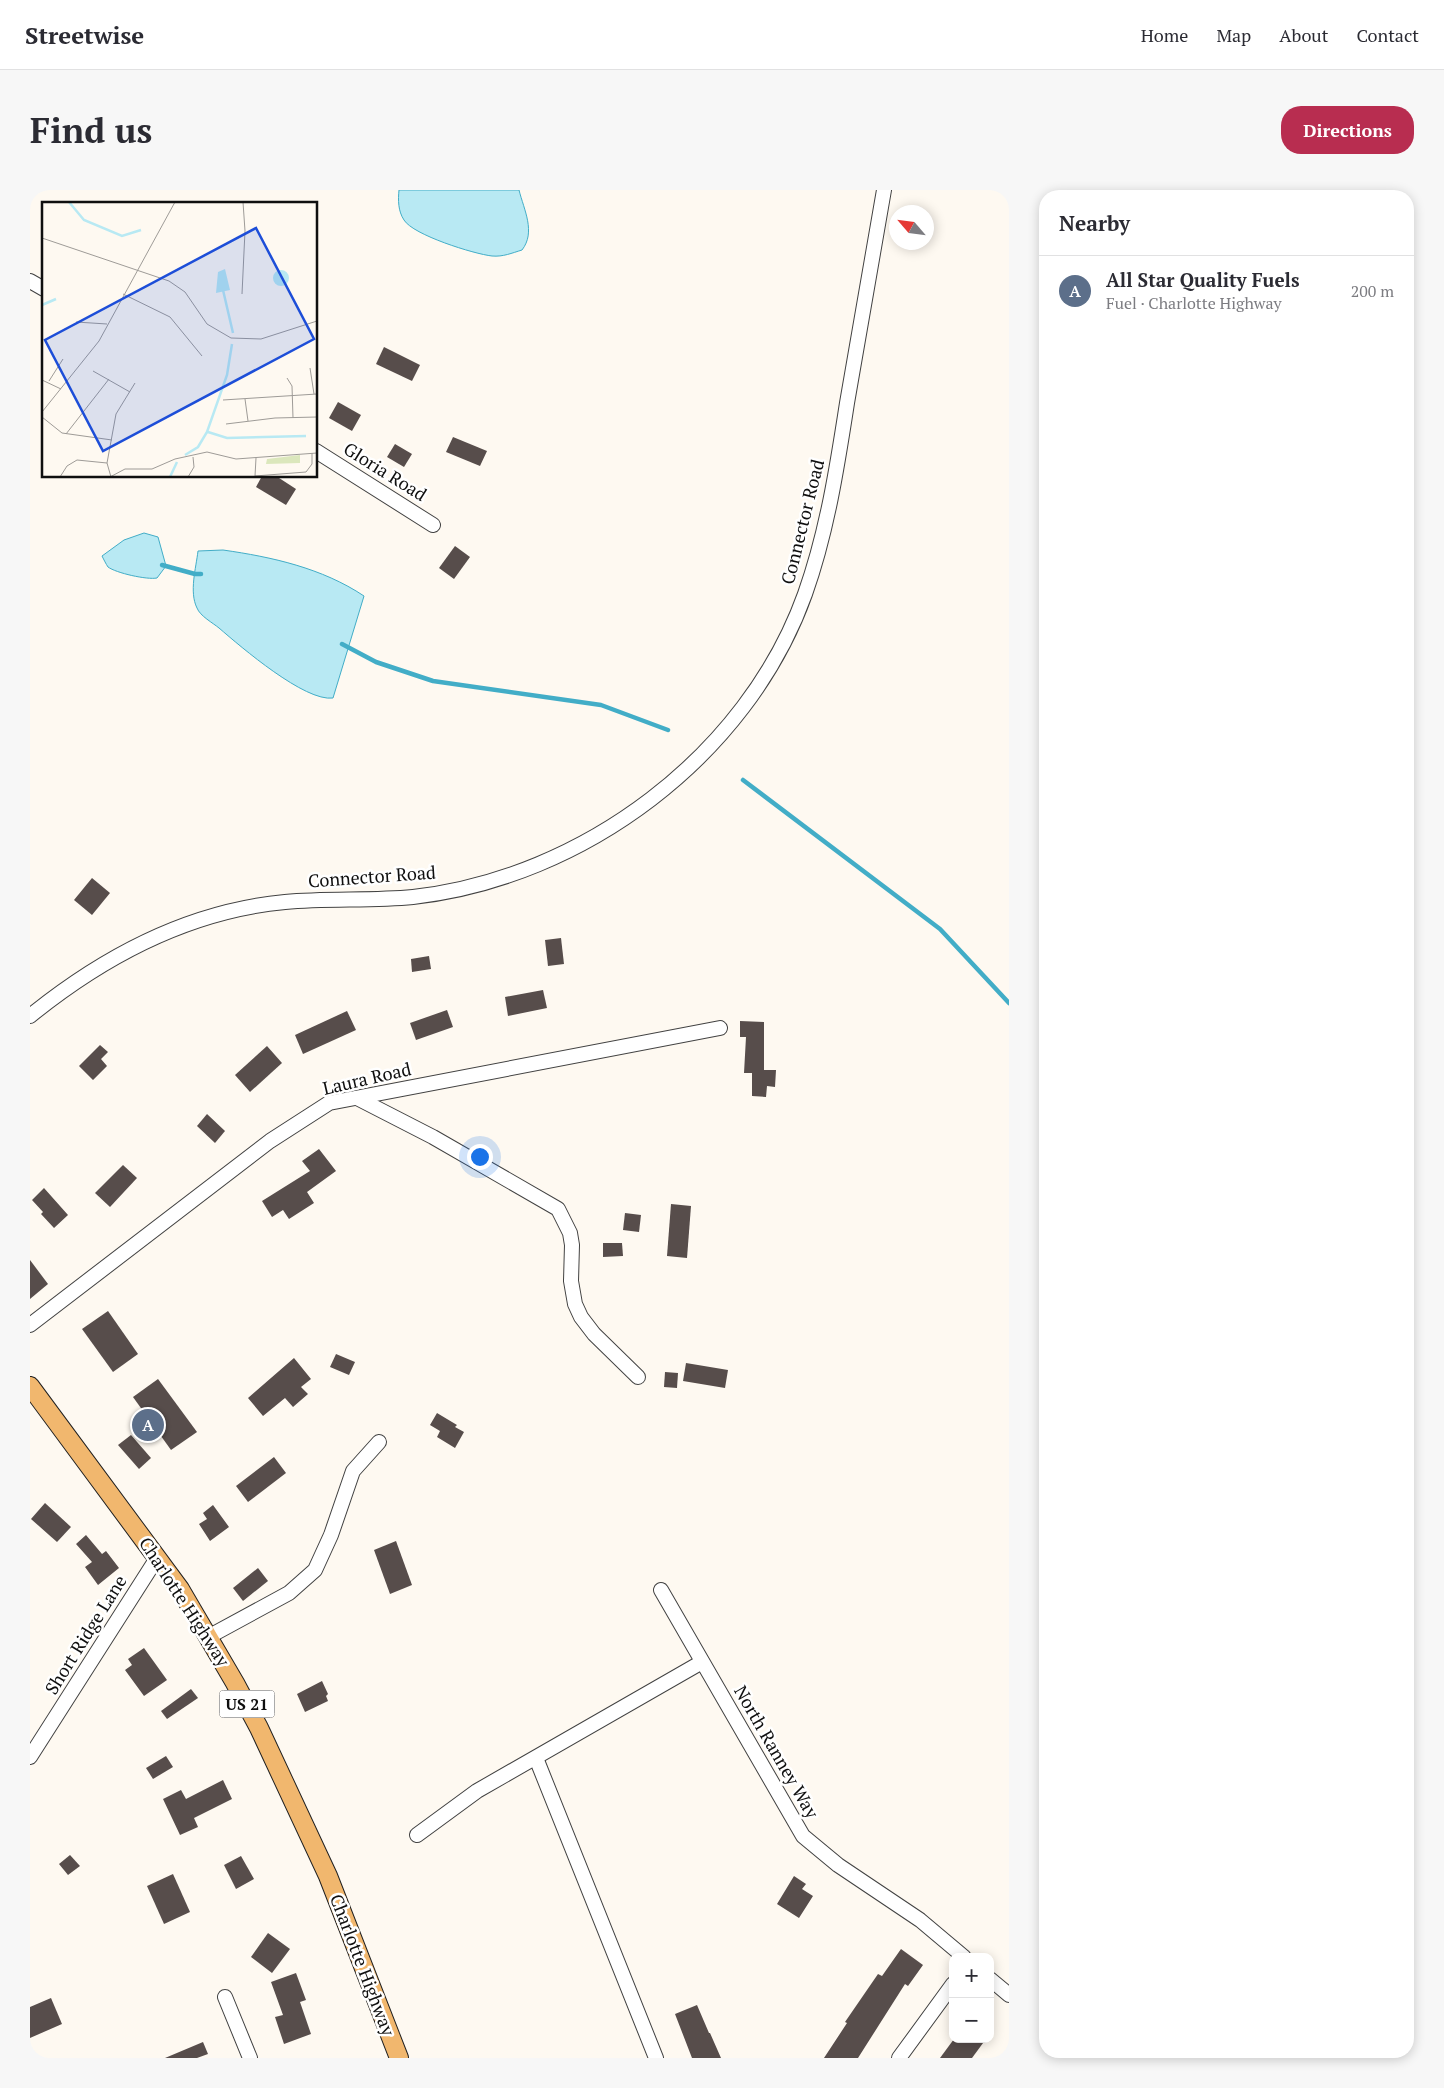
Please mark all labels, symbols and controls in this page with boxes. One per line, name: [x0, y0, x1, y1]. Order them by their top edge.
text: Streetwise: [25, 19, 144, 51]
text: Home: [1141, 23, 1188, 47]
text: Map: [1216, 23, 1251, 47]
text: About: [1279, 23, 1328, 47]
text: Contact: [1356, 23, 1419, 47]
button: Directions: [1281, 106, 1414, 154]
text: Find us: [30, 107, 152, 153]
inset map: [42, 202, 318, 478]
north arrow: [889, 205, 934, 250]
text: Nearby: [1059, 209, 1130, 237]
text: All Star Quality Fuels: [1106, 267, 1300, 292]
text: A: [1069, 280, 1081, 302]
text: 200 m: [1351, 280, 1394, 302]
text: Fuel · Charlotte Highway: [1106, 292, 1282, 314]
street label: Gloria Road: [339, 436, 432, 506]
street label: Connector Road: [775, 457, 829, 587]
street label: Connector Road: [307, 860, 437, 892]
street label: Laura Road: [320, 1056, 413, 1100]
your location: [467, 1144, 493, 1170]
pin: A: [132, 1406, 164, 1444]
street label: Charlotte Highway: [134, 1532, 236, 1672]
street label: Short Ridge Lane: [39, 1570, 132, 1699]
street label: North Ranney Way: [729, 1681, 825, 1823]
road number: US 21: [220, 1690, 274, 1718]
street label: Charlotte Highway: [325, 1890, 401, 2040]
map controls: [949, 1953, 994, 2043]
button: +: [949, 1953, 994, 1998]
button: −: [949, 1998, 994, 2043]

